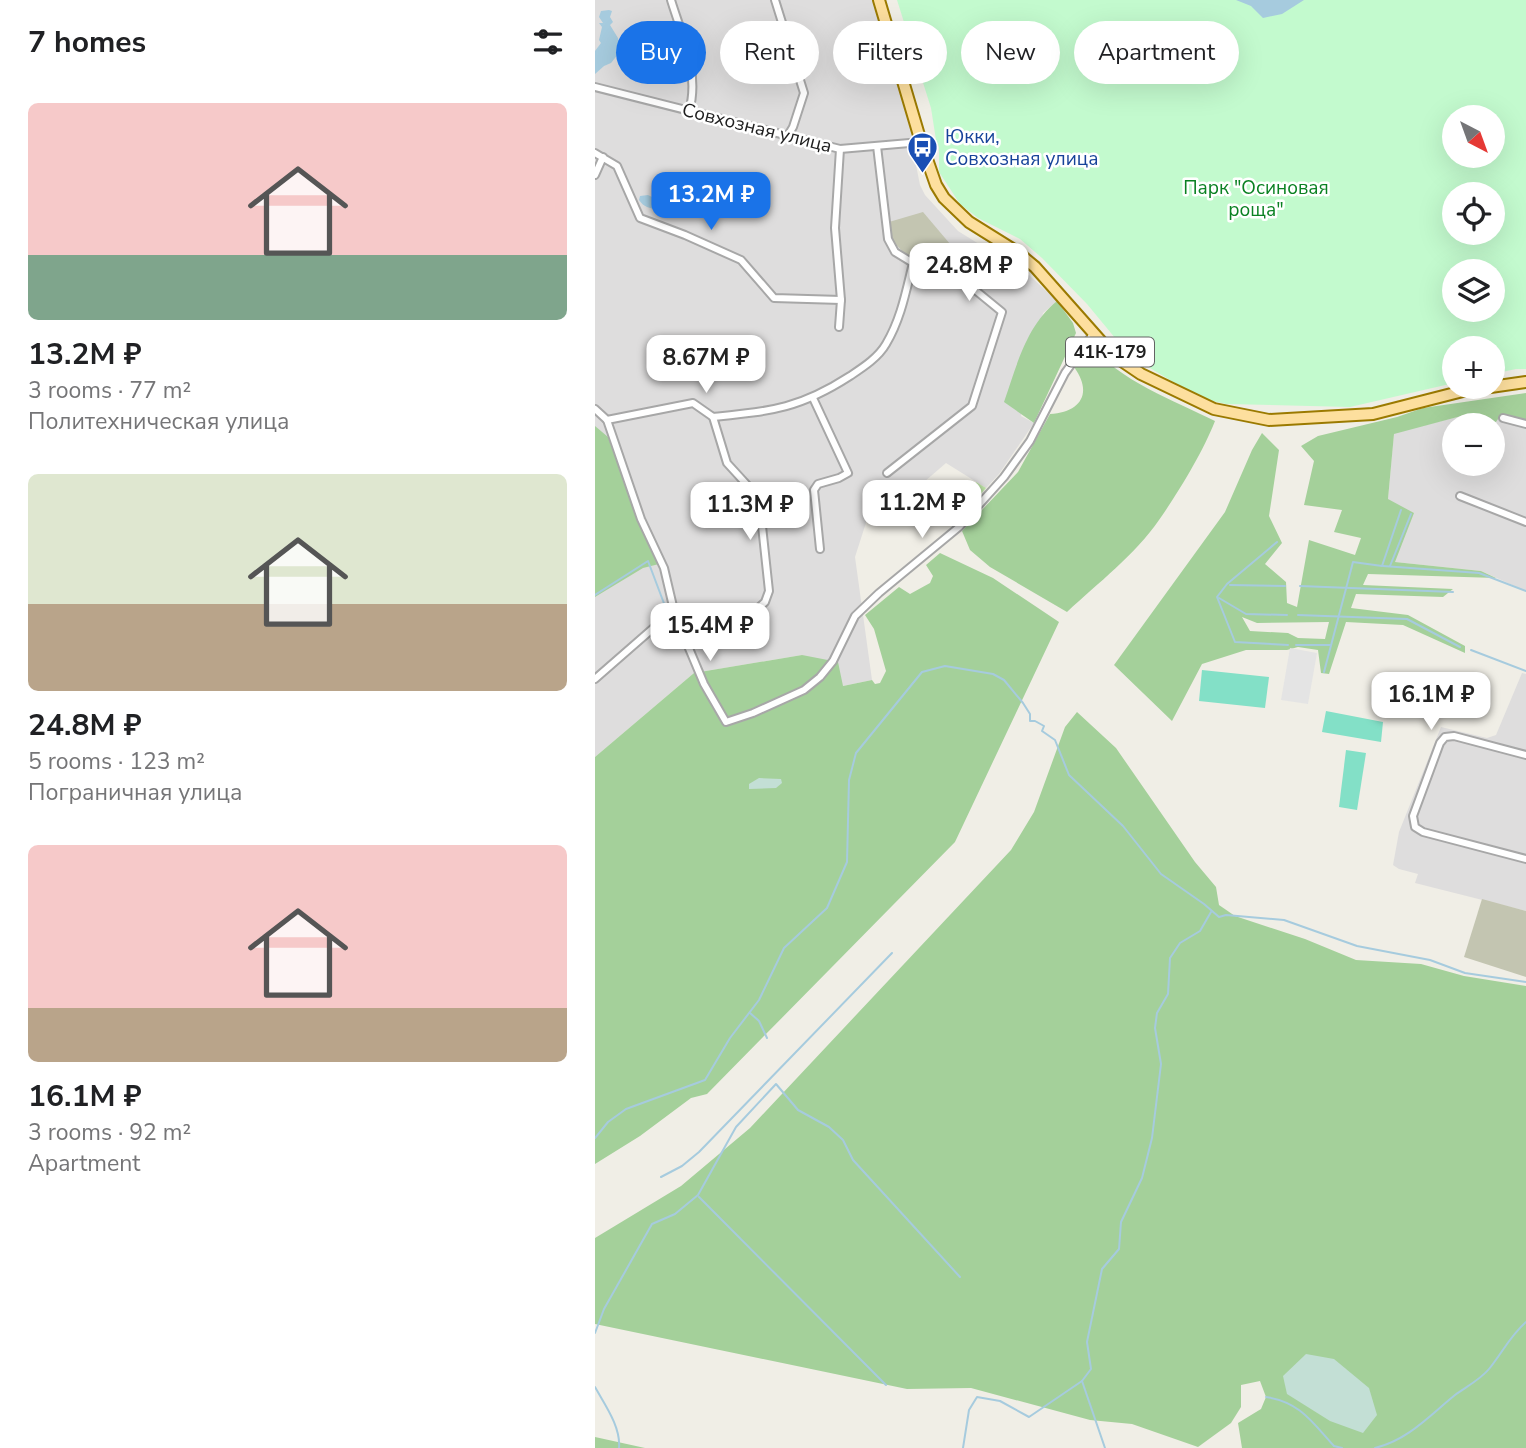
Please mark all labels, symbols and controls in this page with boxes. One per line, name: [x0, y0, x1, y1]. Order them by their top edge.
chip: Buy: [616, 21, 706, 84]
chip: Rent: [720, 21, 819, 84]
chip: Filters: [833, 21, 947, 84]
chip: New: [961, 21, 1060, 84]
chip: Apartment: [1074, 21, 1239, 84]
text: 7 homes: [28, 22, 146, 63]
icon: filters: [529, 23, 567, 61]
street label: Совхозная улица: [679, 97, 835, 159]
north arrow: [1442, 105, 1505, 168]
map controls: [1442, 105, 1505, 476]
place label: Юкки, Совхозная улица: [945, 124, 1098, 172]
bus stop icon: Юкки, Совхозная улица: [905, 131, 939, 175]
icon: home: [235, 148, 361, 274]
pin: 13.2M ₽: [646, 173, 776, 232]
park label: Парк "Осиновая роща": [1183, 175, 1329, 223]
text: 13.2M ₽: [667, 179, 755, 210]
button: locate: [1442, 182, 1505, 245]
pin: 24.8M ₽: [904, 244, 1034, 303]
text: 24.8M ₽: [925, 250, 1013, 281]
button: layers: [1442, 259, 1505, 322]
text: 13.2M ₽: [28, 334, 142, 375]
pin: 8.67M ₽: [641, 336, 771, 395]
button: +: [1442, 336, 1505, 399]
road number: 41К-179: [1066, 338, 1154, 366]
text: 8.67M ₽: [662, 342, 750, 373]
text: 3 rooms · 77 m²: [28, 375, 191, 406]
text: Политехническая улица: [28, 406, 289, 437]
button: −: [1442, 413, 1505, 476]
pin: 11.2M ₽: [857, 480, 987, 540]
pin: 11.3M ₽: [685, 482, 815, 542]
text: 11.2M ₽: [878, 487, 966, 518]
text: 11.3M ₽: [706, 489, 794, 520]
icon: home: [235, 519, 361, 645]
pin: 15.4M ₽: [645, 604, 775, 663]
text: 15.4M ₽: [666, 610, 754, 641]
pin: 16.1M ₽: [1366, 672, 1496, 732]
text: 16.1M ₽: [1387, 679, 1475, 710]
text: 24.8M ₽: [28, 705, 142, 746]
text: 5 rooms · 123 m²: [28, 746, 205, 777]
text: Пограничная улица: [28, 777, 242, 808]
icon: home: [235, 890, 361, 1016]
text: 16.1M ₽: [28, 1076, 142, 1117]
text: 3 rooms · 92 m²: [28, 1117, 191, 1148]
text: Apartment: [28, 1148, 140, 1179]

